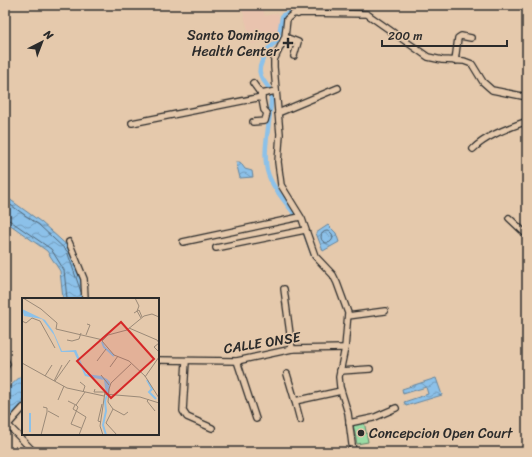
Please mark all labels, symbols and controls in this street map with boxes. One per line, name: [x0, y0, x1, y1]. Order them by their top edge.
north arrow: [22, 22, 62, 62]
scale bar: [382, 22, 507, 48]
place label: Santo Domingo Health Center: [187, 23, 280, 64]
text: N: [38, 25, 58, 45]
text: 200 m: [388, 25, 422, 47]
marker: Santo Domingo Health Center: [282, 37, 294, 49]
inset map: [22, 298, 159, 435]
street label: CALLE ONSE: [222, 324, 303, 361]
place label: Concepcion Open Court: [369, 421, 514, 446]
marker: Concepcion Open Court: [356, 428, 366, 438]

